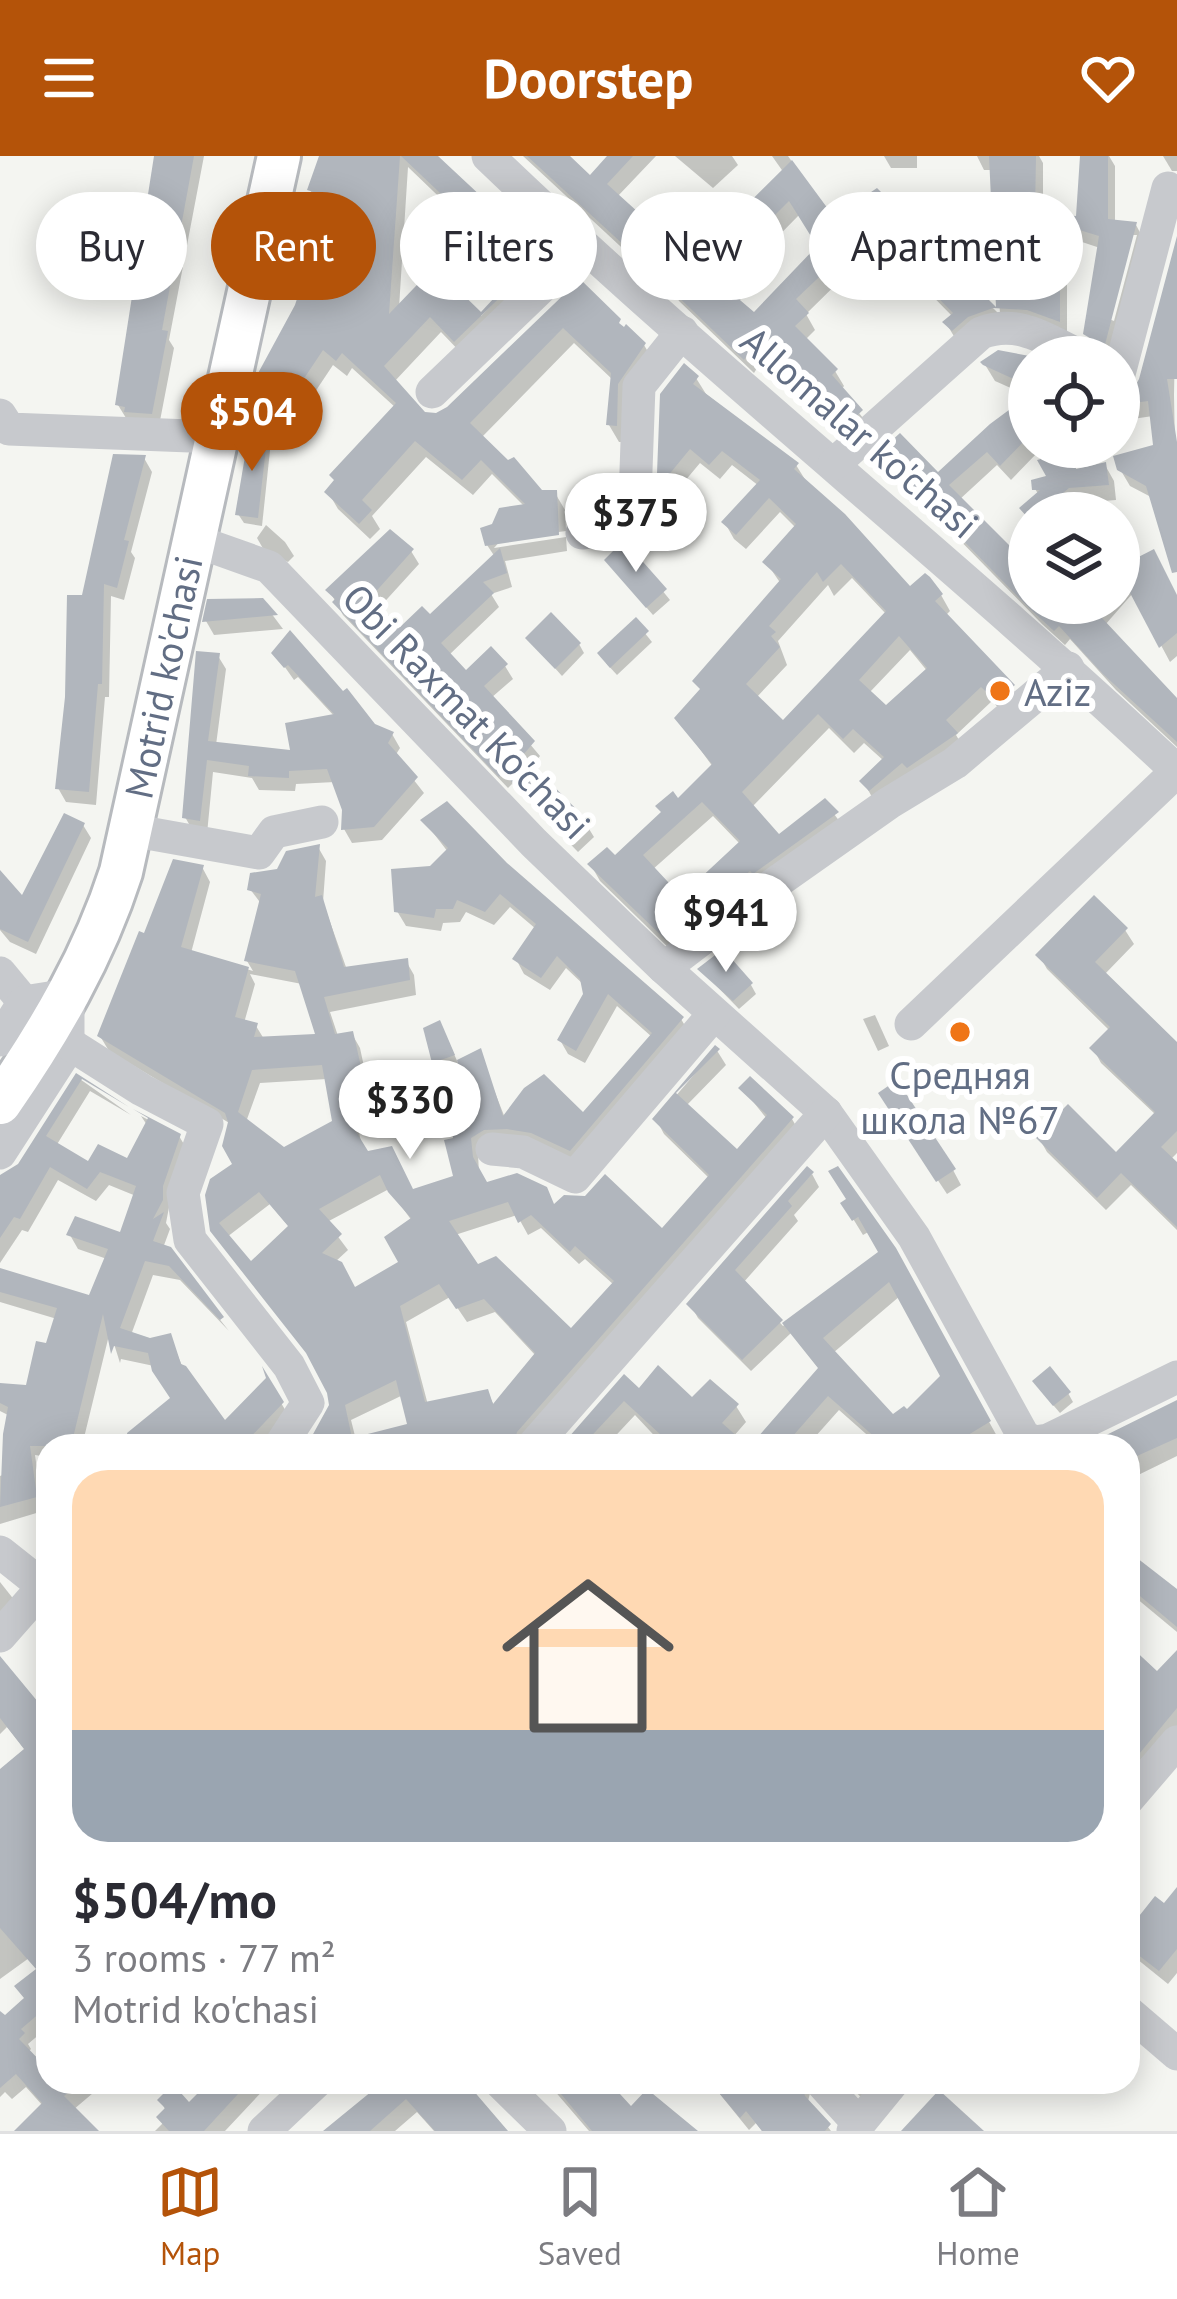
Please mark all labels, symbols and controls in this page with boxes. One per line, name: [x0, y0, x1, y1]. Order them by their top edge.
text: Doorstep: [484, 43, 693, 113]
icon: menu: [36, 45, 102, 111]
icon: heart: [1075, 45, 1141, 111]
chip: Buy: [36, 192, 187, 300]
chip: Rent: [211, 192, 376, 300]
chip: Filters: [400, 192, 597, 300]
chip: New: [621, 192, 785, 300]
chip: Apartment: [809, 192, 1083, 300]
street label: Allomalar ko'chasi: [731, 315, 989, 549]
map controls: [1008, 336, 1140, 624]
button: locate: [1008, 336, 1140, 468]
pin: $504: [181, 372, 323, 474]
text: $504: [208, 385, 296, 436]
pin: $375: [565, 473, 707, 575]
text: $375: [592, 486, 680, 537]
button: layers: [1008, 492, 1140, 624]
street label: Motrid ko'chasi: [112, 551, 214, 803]
street label: Obi Raxmat Ko'chasi: [332, 572, 602, 850]
place label: Aziz: [1024, 666, 1091, 717]
marker: Aziz: [987, 678, 1013, 704]
pin: $941: [655, 873, 797, 975]
text: $941: [682, 886, 770, 937]
marker: Средняя школа №67: [947, 1019, 973, 1045]
place label: Средняя школа №67: [860, 1049, 1060, 1145]
pin: $330: [339, 1060, 481, 1162]
text: $330: [366, 1073, 454, 1124]
icon: home: [480, 1548, 696, 1764]
text: $504/mo: [72, 1866, 277, 1932]
text: 3 rooms · 77 m²: [72, 1932, 336, 1983]
text: Motrid ko'chasi: [72, 1983, 319, 2034]
tab: Map: [157, 2159, 223, 2274]
tab: Saved: [538, 2159, 622, 2274]
tab: Home: [936, 2159, 1020, 2274]

